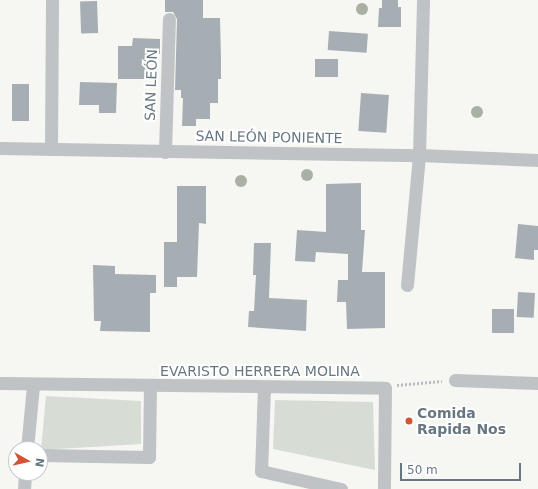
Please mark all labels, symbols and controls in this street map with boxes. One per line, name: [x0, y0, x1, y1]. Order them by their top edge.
street label: SAN LEÓN: [141, 49, 161, 121]
street label: SAN LEÓN PONIENTE: [195, 127, 343, 147]
street label: EVARISTO HERRERA MOLINA: [160, 363, 360, 379]
place label: Comida Rapida Nos: [417, 405, 506, 438]
marker: Comida Rapida Nos: [404, 416, 414, 426]
north arrow: [8, 441, 48, 481]
scale bar: [402, 455, 523, 481]
text: N: [32, 457, 46, 468]
text: 50 m: [407, 463, 438, 477]

